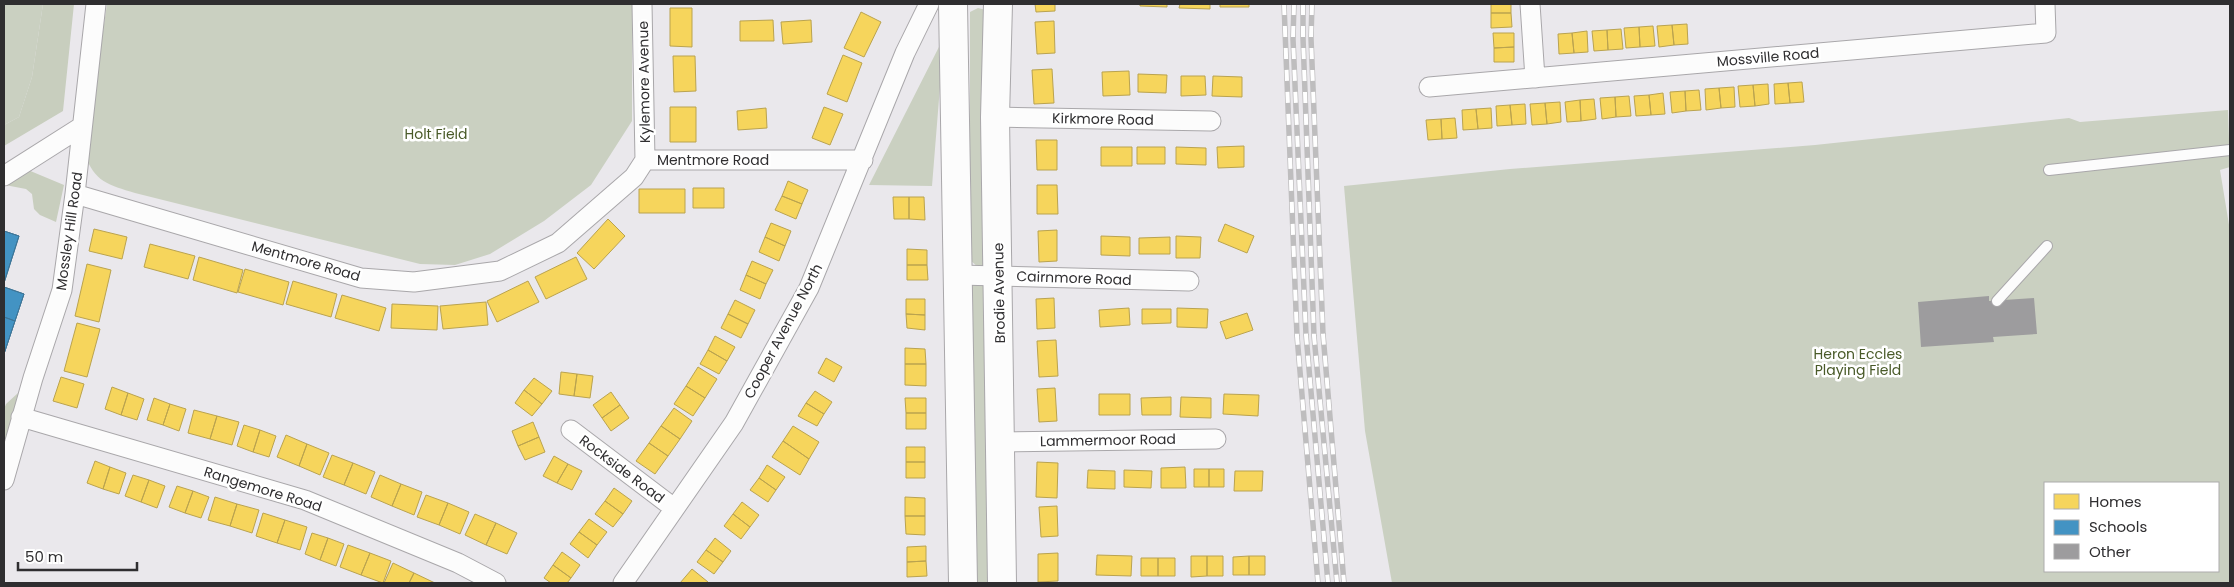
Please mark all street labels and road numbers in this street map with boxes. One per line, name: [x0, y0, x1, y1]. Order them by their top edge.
street label: Kylemore Avenue: [633, 21, 655, 143]
street label: Mossville Road: [1716, 43, 1820, 71]
street label: Kirkmore Road: [1052, 108, 1154, 130]
street label: Mentmore Road: [657, 150, 769, 170]
street label: Mossley Hill Road: [51, 170, 87, 292]
street label: Mentmore Road: [249, 236, 363, 286]
street label: Brodie Avenue: [988, 242, 1010, 344]
street label: Cooper Avenue North: [739, 260, 827, 402]
street label: Cairnmore Road: [1016, 266, 1132, 290]
street label: Lammermoor Road: [1040, 429, 1176, 451]
street label: Rockside Road: [575, 430, 669, 508]
street label: Rangemore Road: [202, 462, 324, 516]

